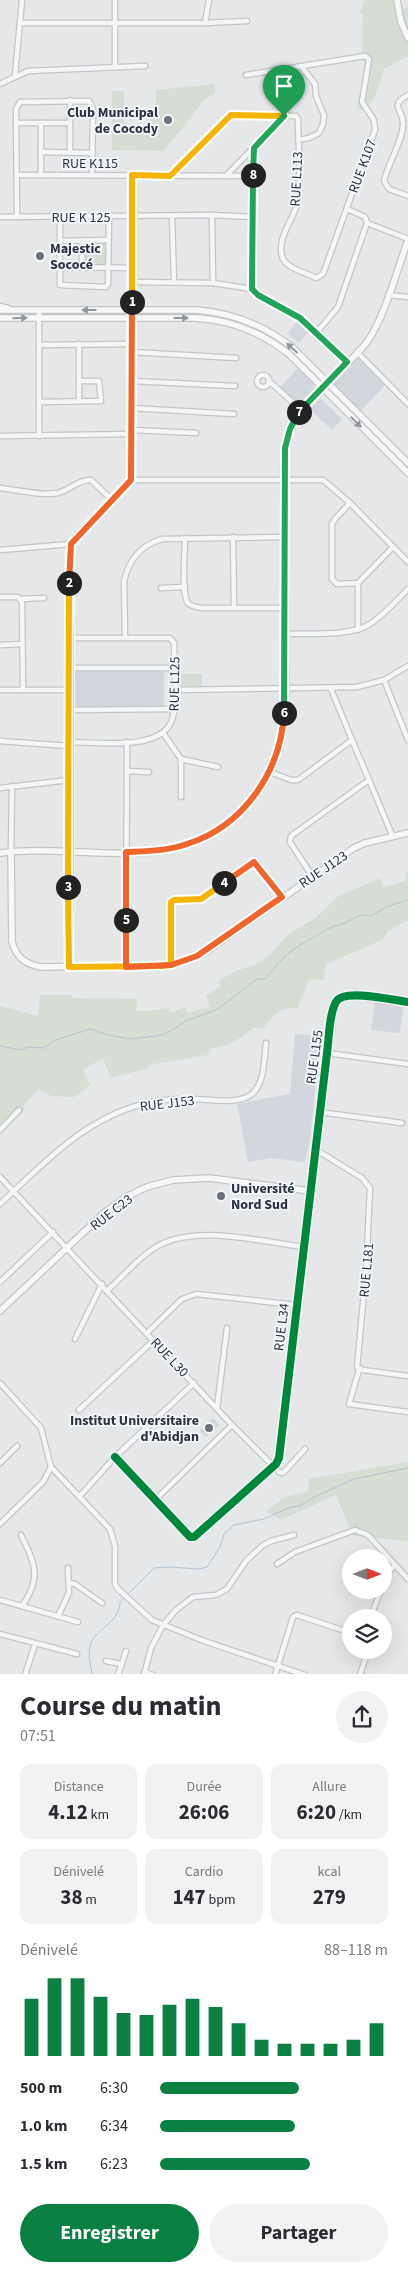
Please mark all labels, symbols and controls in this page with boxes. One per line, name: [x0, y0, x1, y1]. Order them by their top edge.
pin: [263, 65, 305, 116]
icon: arrive: [270, 72, 298, 100]
place label: Club Municipal de Cocody: [67, 103, 159, 139]
marker: Club Municipal de Cocody: [162, 114, 174, 126]
street label: RUE K107: [344, 136, 382, 196]
street label: RUE L113: [286, 151, 308, 207]
street label: RUE K115: [62, 154, 118, 174]
pin: 8: [240, 162, 266, 188]
text: 8: [250, 165, 257, 185]
street label: RUE K 125: [52, 208, 111, 228]
place label: Majestic Sococé: [50, 239, 101, 275]
marker: Majestic Sococé: [34, 250, 46, 262]
pin: 1: [120, 290, 144, 314]
text: 1: [129, 292, 136, 312]
one-way arrow: [81, 306, 97, 314]
one-way arrow: [12, 314, 28, 322]
one-way arrow: [173, 314, 189, 322]
one-way arrow: [286, 343, 298, 354]
pin: 7: [286, 400, 312, 424]
text: 7: [296, 402, 303, 422]
one-way arrow: [350, 416, 362, 428]
pin: 2: [56, 570, 82, 596]
text: 2: [66, 573, 73, 593]
street label: RUE L125: [165, 656, 185, 712]
pin: 6: [272, 700, 296, 726]
text: 6: [281, 703, 288, 723]
street label: RUE J123: [295, 846, 352, 893]
pin: 4: [212, 870, 236, 896]
text: 4: [221, 873, 228, 893]
pin: 3: [56, 874, 80, 900]
text: 3: [65, 877, 72, 897]
pin: 5: [114, 908, 138, 932]
text: 5: [123, 910, 130, 930]
street label: RUE L155: [301, 1029, 329, 1086]
street label: RUE J153: [139, 1091, 196, 1117]
place label: Université Nord Sud: [231, 1179, 295, 1215]
street label: RUE C23: [86, 1190, 137, 1236]
marker: Université Nord Sud: [215, 1190, 227, 1202]
street label: RUE L181: [355, 1242, 379, 1298]
street label: RUE L34: [269, 1302, 295, 1352]
street label: RUE L30: [146, 1333, 193, 1382]
place label: Institut Universitaire d'Abidjan: [70, 1411, 199, 1447]
marker: Institut Universitaire d'Abidjan: [203, 1422, 215, 1434]
north arrow: [342, 1549, 392, 1599]
map controls: [342, 1549, 392, 1659]
button: layers: [342, 1609, 392, 1659]
text: Course du matin: [20, 1686, 221, 1726]
button: share: [336, 1691, 388, 1743]
text: 07:51: [20, 1725, 56, 1747]
text: Distance: [54, 1777, 104, 1797]
text: Durée: [187, 1777, 221, 1797]
text: Allure: [312, 1777, 346, 1797]
text: 4.12: [48, 1797, 88, 1827]
text: 26:06: [179, 1797, 229, 1827]
text: 6:20: [296, 1797, 336, 1827]
text: km: [88, 1805, 109, 1825]
text: /km: [336, 1805, 362, 1825]
text: Dénivelé: [53, 1862, 104, 1882]
text: Cardio: [185, 1862, 223, 1882]
text: kcal: [318, 1862, 341, 1882]
text: 38: [60, 1882, 83, 1912]
text: 147: [172, 1882, 206, 1912]
text: 279: [313, 1882, 346, 1912]
text: m: [83, 1890, 97, 1910]
text: bpm: [206, 1890, 236, 1910]
text: Dénivelé: [20, 1939, 78, 1961]
text: 88–118 m: [324, 1939, 388, 1961]
text: 500 m: [20, 2077, 62, 2099]
text: 6:30: [100, 2077, 128, 2099]
text: 1.0 km: [20, 2115, 67, 2137]
text: 6:34: [100, 2115, 128, 2137]
text: 1.5 km: [20, 2153, 67, 2175]
text: 6:23: [100, 2153, 128, 2175]
button: Enregistrer: [20, 2204, 199, 2262]
button: Partager: [209, 2204, 388, 2262]

